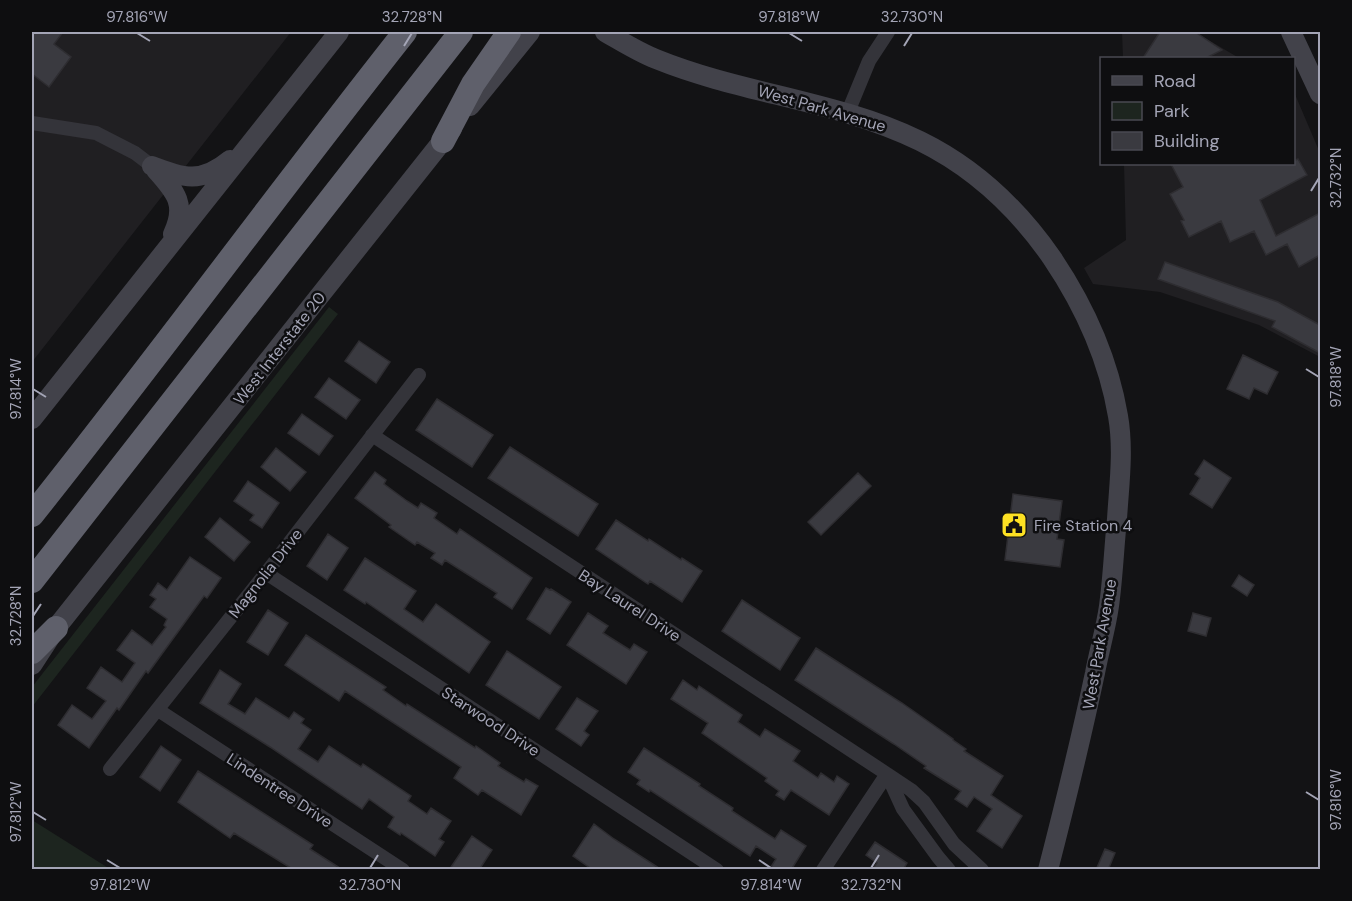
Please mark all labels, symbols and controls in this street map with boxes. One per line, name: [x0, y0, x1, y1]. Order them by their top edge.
text: 97.816°W: [106, 7, 168, 27]
text: 32.728°N: [382, 7, 442, 27]
text: 97.818°W: [758, 7, 820, 27]
text: 32.730°N: [881, 7, 943, 27]
legend: [1100, 57, 1295, 165]
text: Road: [1154, 69, 1196, 93]
street label: West Park Avenue: [755, 80, 888, 137]
text: Park: [1154, 99, 1190, 123]
text: Building: [1154, 129, 1219, 153]
text: 32.732°N: [1326, 148, 1346, 208]
street label: West Interstate 20: [229, 288, 330, 409]
text: 97.818°W: [1326, 346, 1346, 408]
text: 97.814°W: [6, 358, 26, 420]
public building icon: Fire Station 4: [999, 510, 1029, 540]
place label: Fire Station 4: [1034, 515, 1132, 536]
street label: Magnolia Drive: [224, 524, 307, 622]
street label: Bay Laurel Drive: [575, 564, 685, 646]
street label: West Park Avenue: [1078, 577, 1121, 711]
text: 32.728°N: [6, 586, 26, 646]
street label: Starwood Drive: [438, 682, 544, 761]
street label: Lindentree Drive: [223, 748, 337, 832]
text: 97.816°W: [1326, 769, 1346, 831]
text: 97.812°W: [6, 781, 26, 842]
text: 97.812°W: [90, 875, 151, 895]
text: 32.730°N: [339, 875, 401, 895]
text: 97.814°W: [740, 875, 802, 895]
text: 32.732°N: [841, 875, 901, 895]

